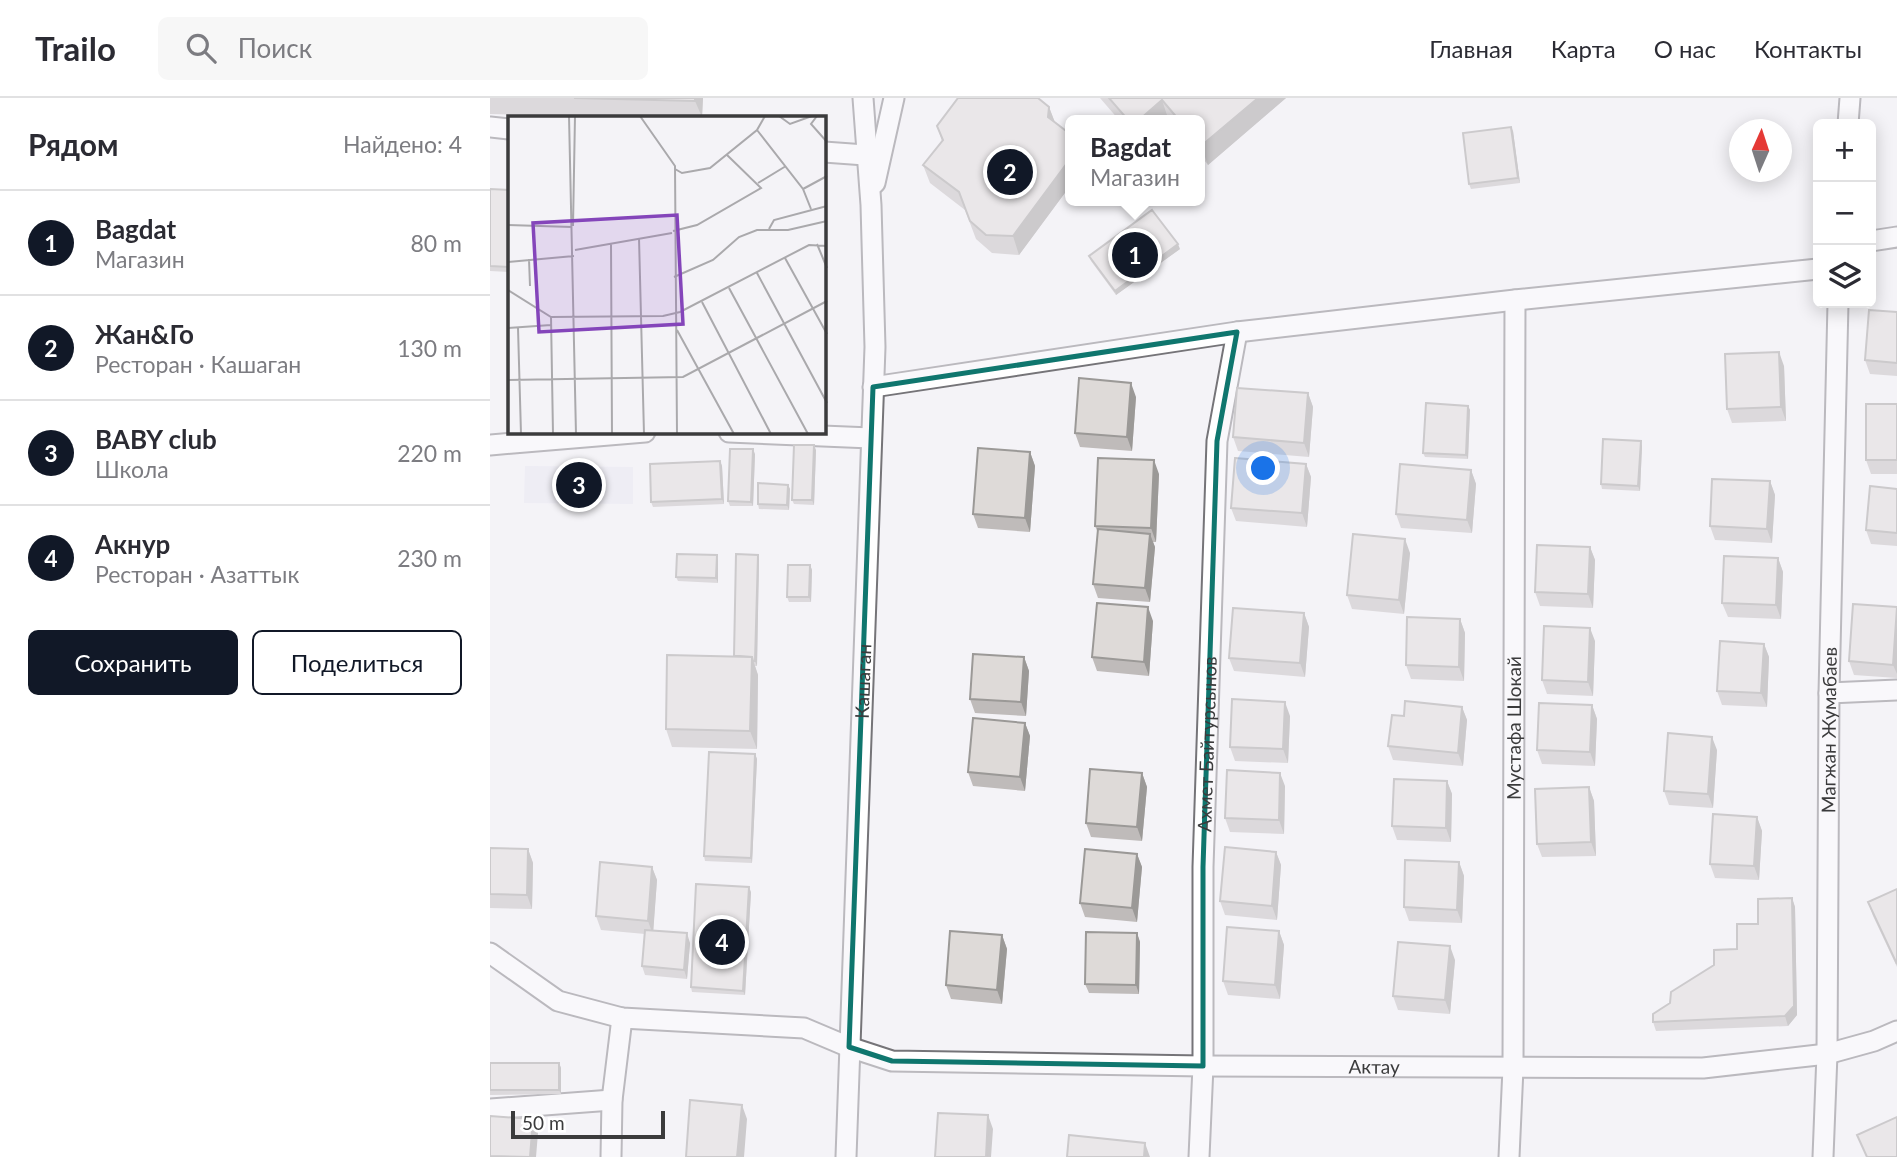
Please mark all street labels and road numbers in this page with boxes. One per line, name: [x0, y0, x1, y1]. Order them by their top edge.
street label: Кашаган: [850, 643, 875, 719]
street label: Магжан Жумабаев: [1816, 647, 1841, 813]
street label: Ахмет Байтурсынов: [1192, 656, 1221, 832]
street label: Мустафа Шокай: [1502, 656, 1525, 800]
street label: Актау: [1349, 1055, 1400, 1078]

